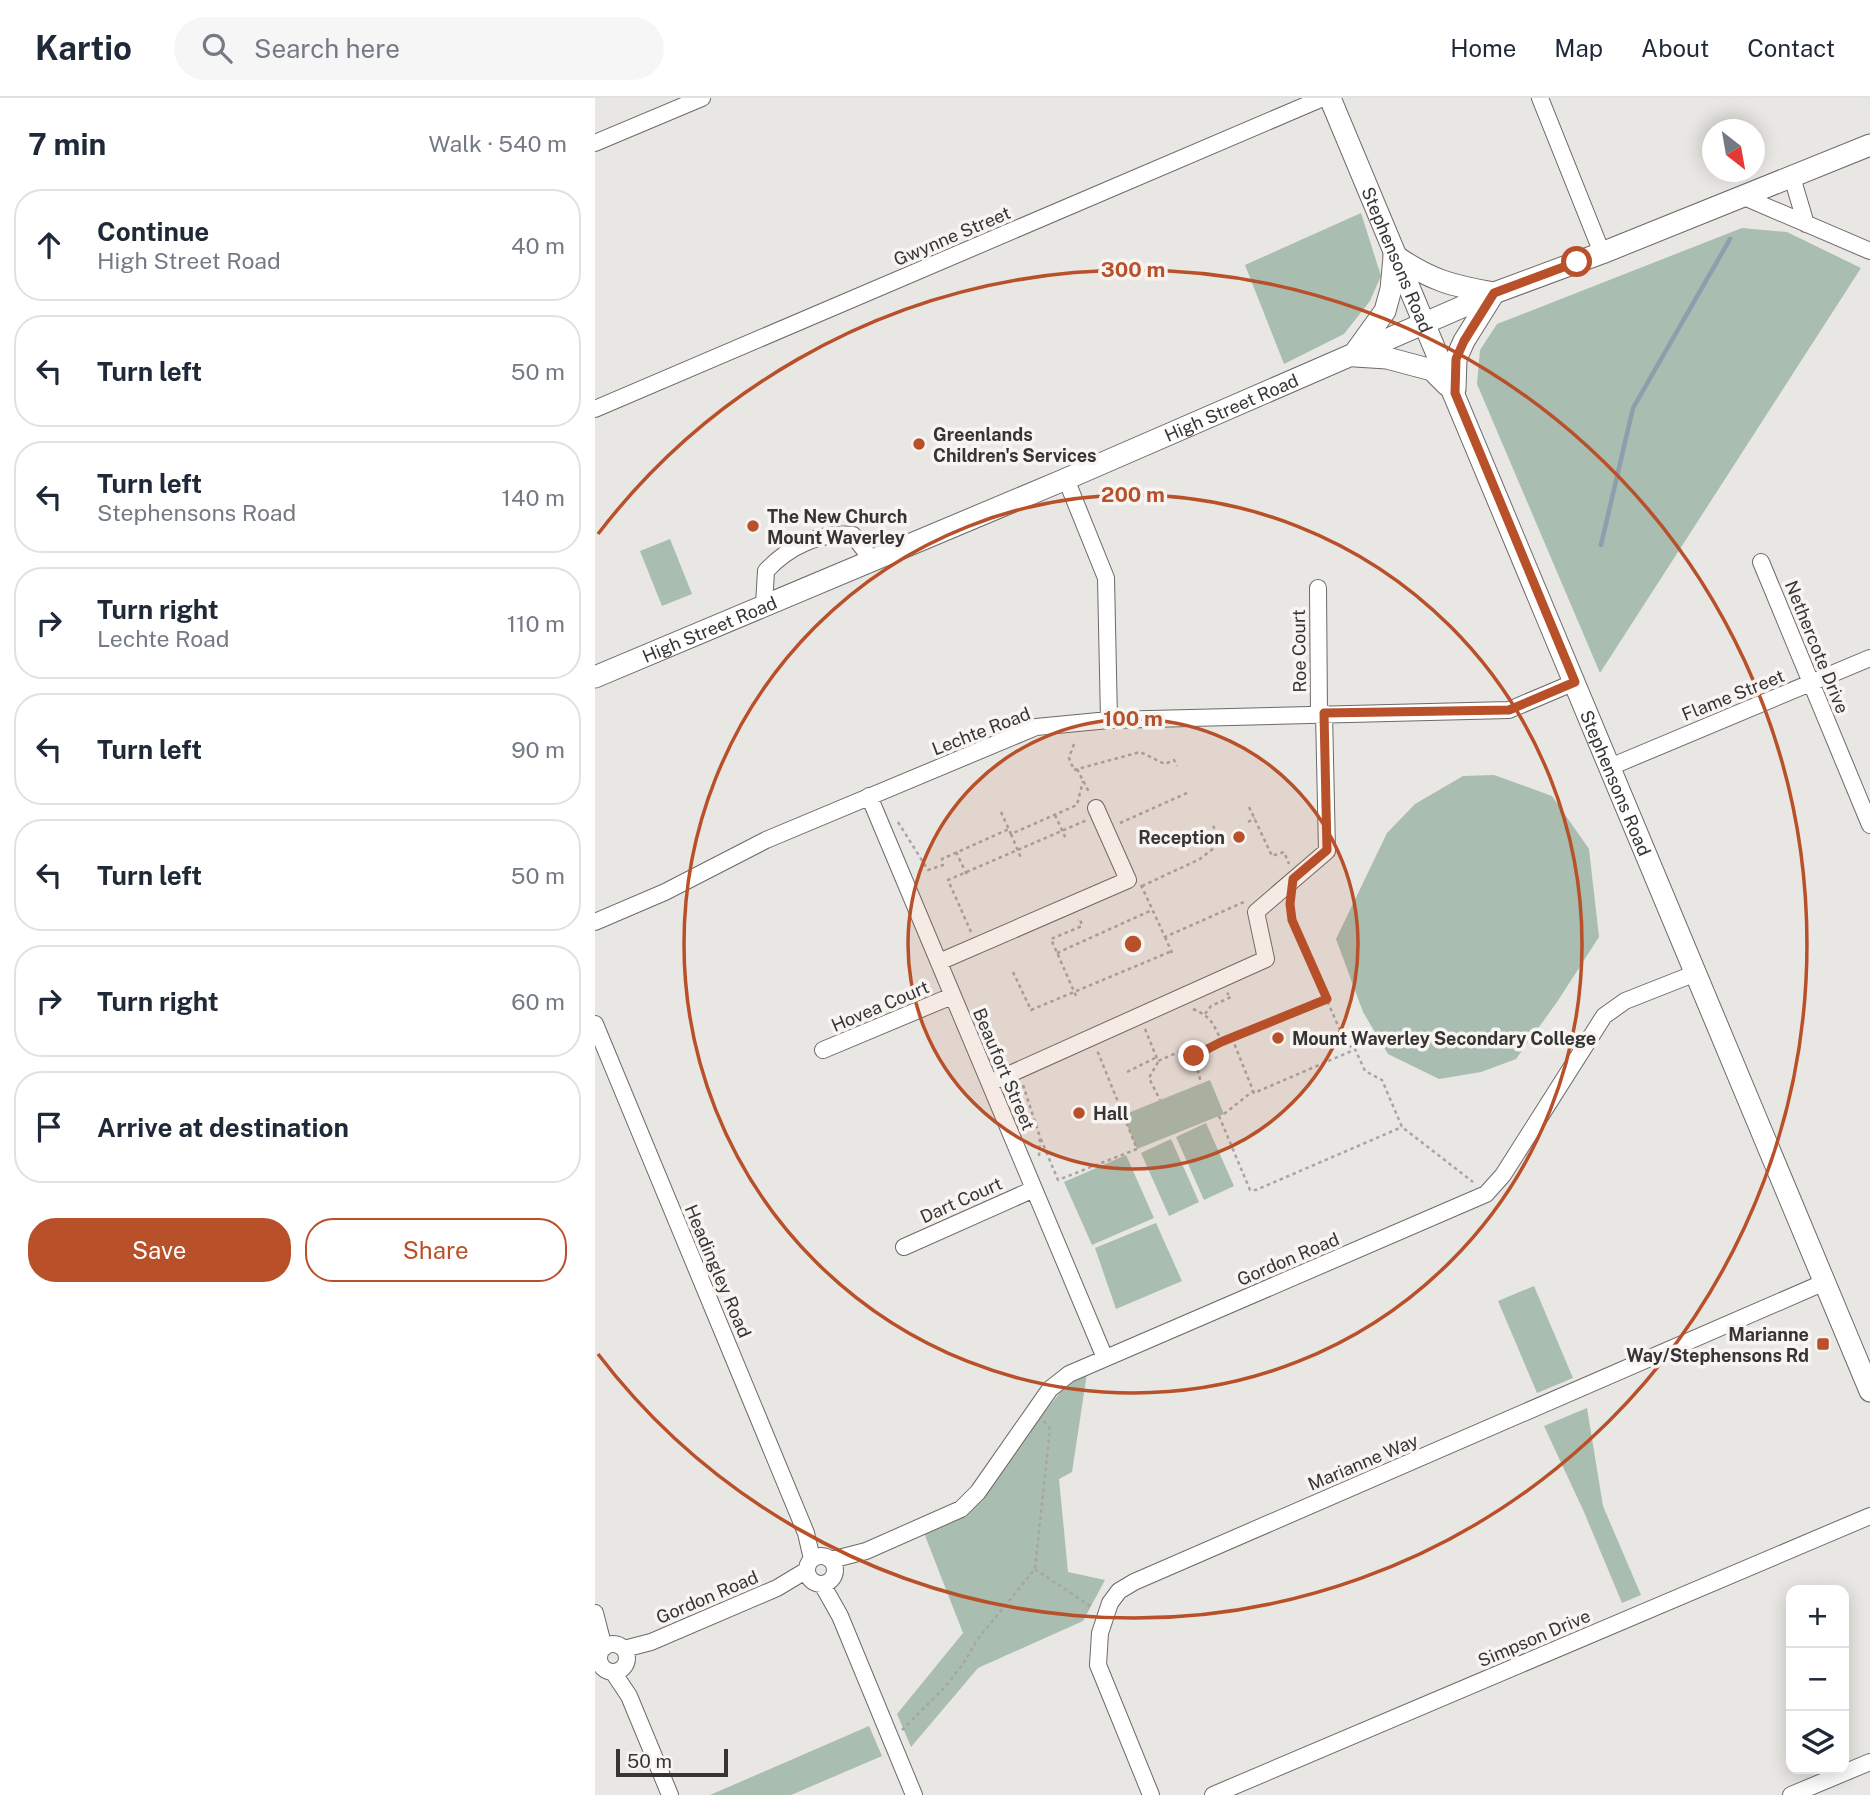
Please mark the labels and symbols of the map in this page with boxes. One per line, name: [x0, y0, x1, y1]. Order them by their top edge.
north arrow: [1702, 119, 1765, 182]
street label: Stephensons Road: [1358, 183, 1437, 335]
street label: Gwynne Street: [890, 202, 1014, 270]
route start: [1561, 246, 1592, 277]
text: 300 m: [1101, 257, 1165, 282]
street label: High Street Road: [1161, 369, 1301, 446]
place label: Greenlands Children's Services: [933, 424, 1097, 466]
marker: Greenlands Children's Services: [911, 436, 927, 452]
text: 200 m: [1101, 482, 1165, 507]
place label: The New Church Mount Waverley: [767, 506, 907, 548]
marker: The New Church Mount Waverley: [745, 518, 761, 534]
street label: Nethercote Drive: [1781, 577, 1853, 717]
street label: High Street Road: [639, 591, 780, 667]
street label: Roe Court: [1288, 609, 1310, 693]
street label: Flame Street: [1679, 665, 1787, 725]
street label: Lechte Road: [929, 703, 1033, 759]
text: 100 m: [1103, 706, 1163, 731]
street label: Stephensons Road: [1576, 707, 1656, 859]
place label: Reception: [1138, 827, 1225, 848]
marker: Reception: [1231, 829, 1247, 845]
centre of rings: [1121, 932, 1145, 956]
street label: Hovea Court: [828, 976, 932, 1036]
street label: Beaufort Street: [969, 1005, 1039, 1133]
place label: Mount Waverley Secondary College: [1292, 1028, 1596, 1049]
marker: Mount Waverley Secondary College: [1270, 1030, 1286, 1046]
route end: [1178, 1040, 1209, 1071]
place label: Hall: [1093, 1103, 1129, 1124]
marker: Hall: [1071, 1105, 1087, 1121]
street label: Dart Court: [917, 1173, 1005, 1227]
street label: Headingley Road: [681, 1201, 755, 1341]
street label: Gordon Road: [1234, 1228, 1342, 1290]
place label: Marianne Way/Stephensons Rd: [1626, 1324, 1809, 1366]
marker: Marianne Way/Stephensons Rd: [1815, 1336, 1831, 1352]
street label: Marianne Way: [1305, 1429, 1422, 1495]
street label: Gordon Road: [653, 1566, 761, 1628]
street label: Simpson Drive: [1475, 1605, 1593, 1671]
scale bar: [616, 1746, 728, 1778]

